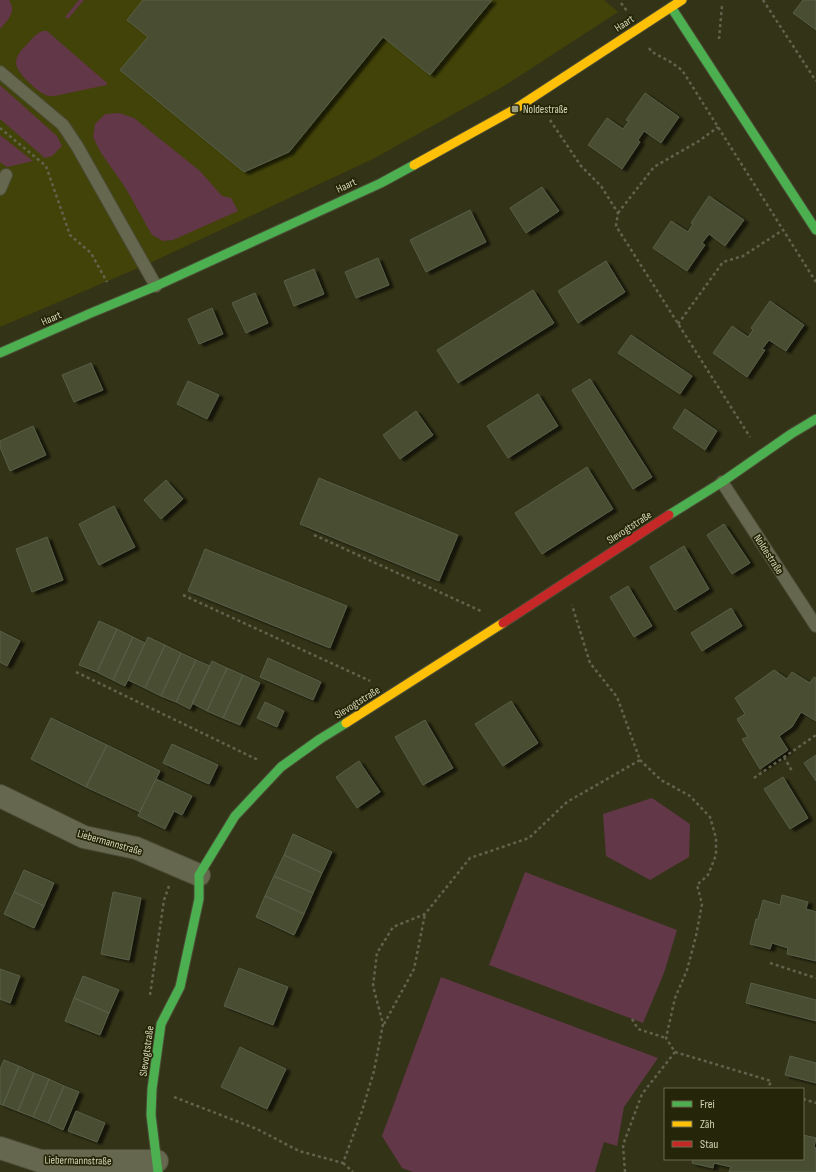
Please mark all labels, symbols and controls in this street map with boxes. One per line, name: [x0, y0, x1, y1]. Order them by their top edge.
street label: Haart: [612, 12, 637, 35]
place label: Noldestraße: [523, 103, 568, 116]
marker: Noldestraße: [510, 104, 520, 114]
street label: Haart: [334, 175, 359, 196]
street label: Haart: [39, 308, 64, 329]
street label: Slevogtstraße: [604, 508, 654, 547]
street label: Noldestraße: [751, 532, 786, 577]
street label: Slevogtstraße: [332, 683, 382, 721]
street label: Liebermannstraße: [76, 827, 144, 858]
street label: Slevogtstraße: [137, 1025, 156, 1077]
legend: [664, 1088, 804, 1160]
text: Frei: [700, 1097, 715, 1112]
text: Zäh: [700, 1117, 715, 1132]
text: Stau: [700, 1137, 718, 1152]
street label: Liebermannstraße: [44, 1153, 112, 1168]

